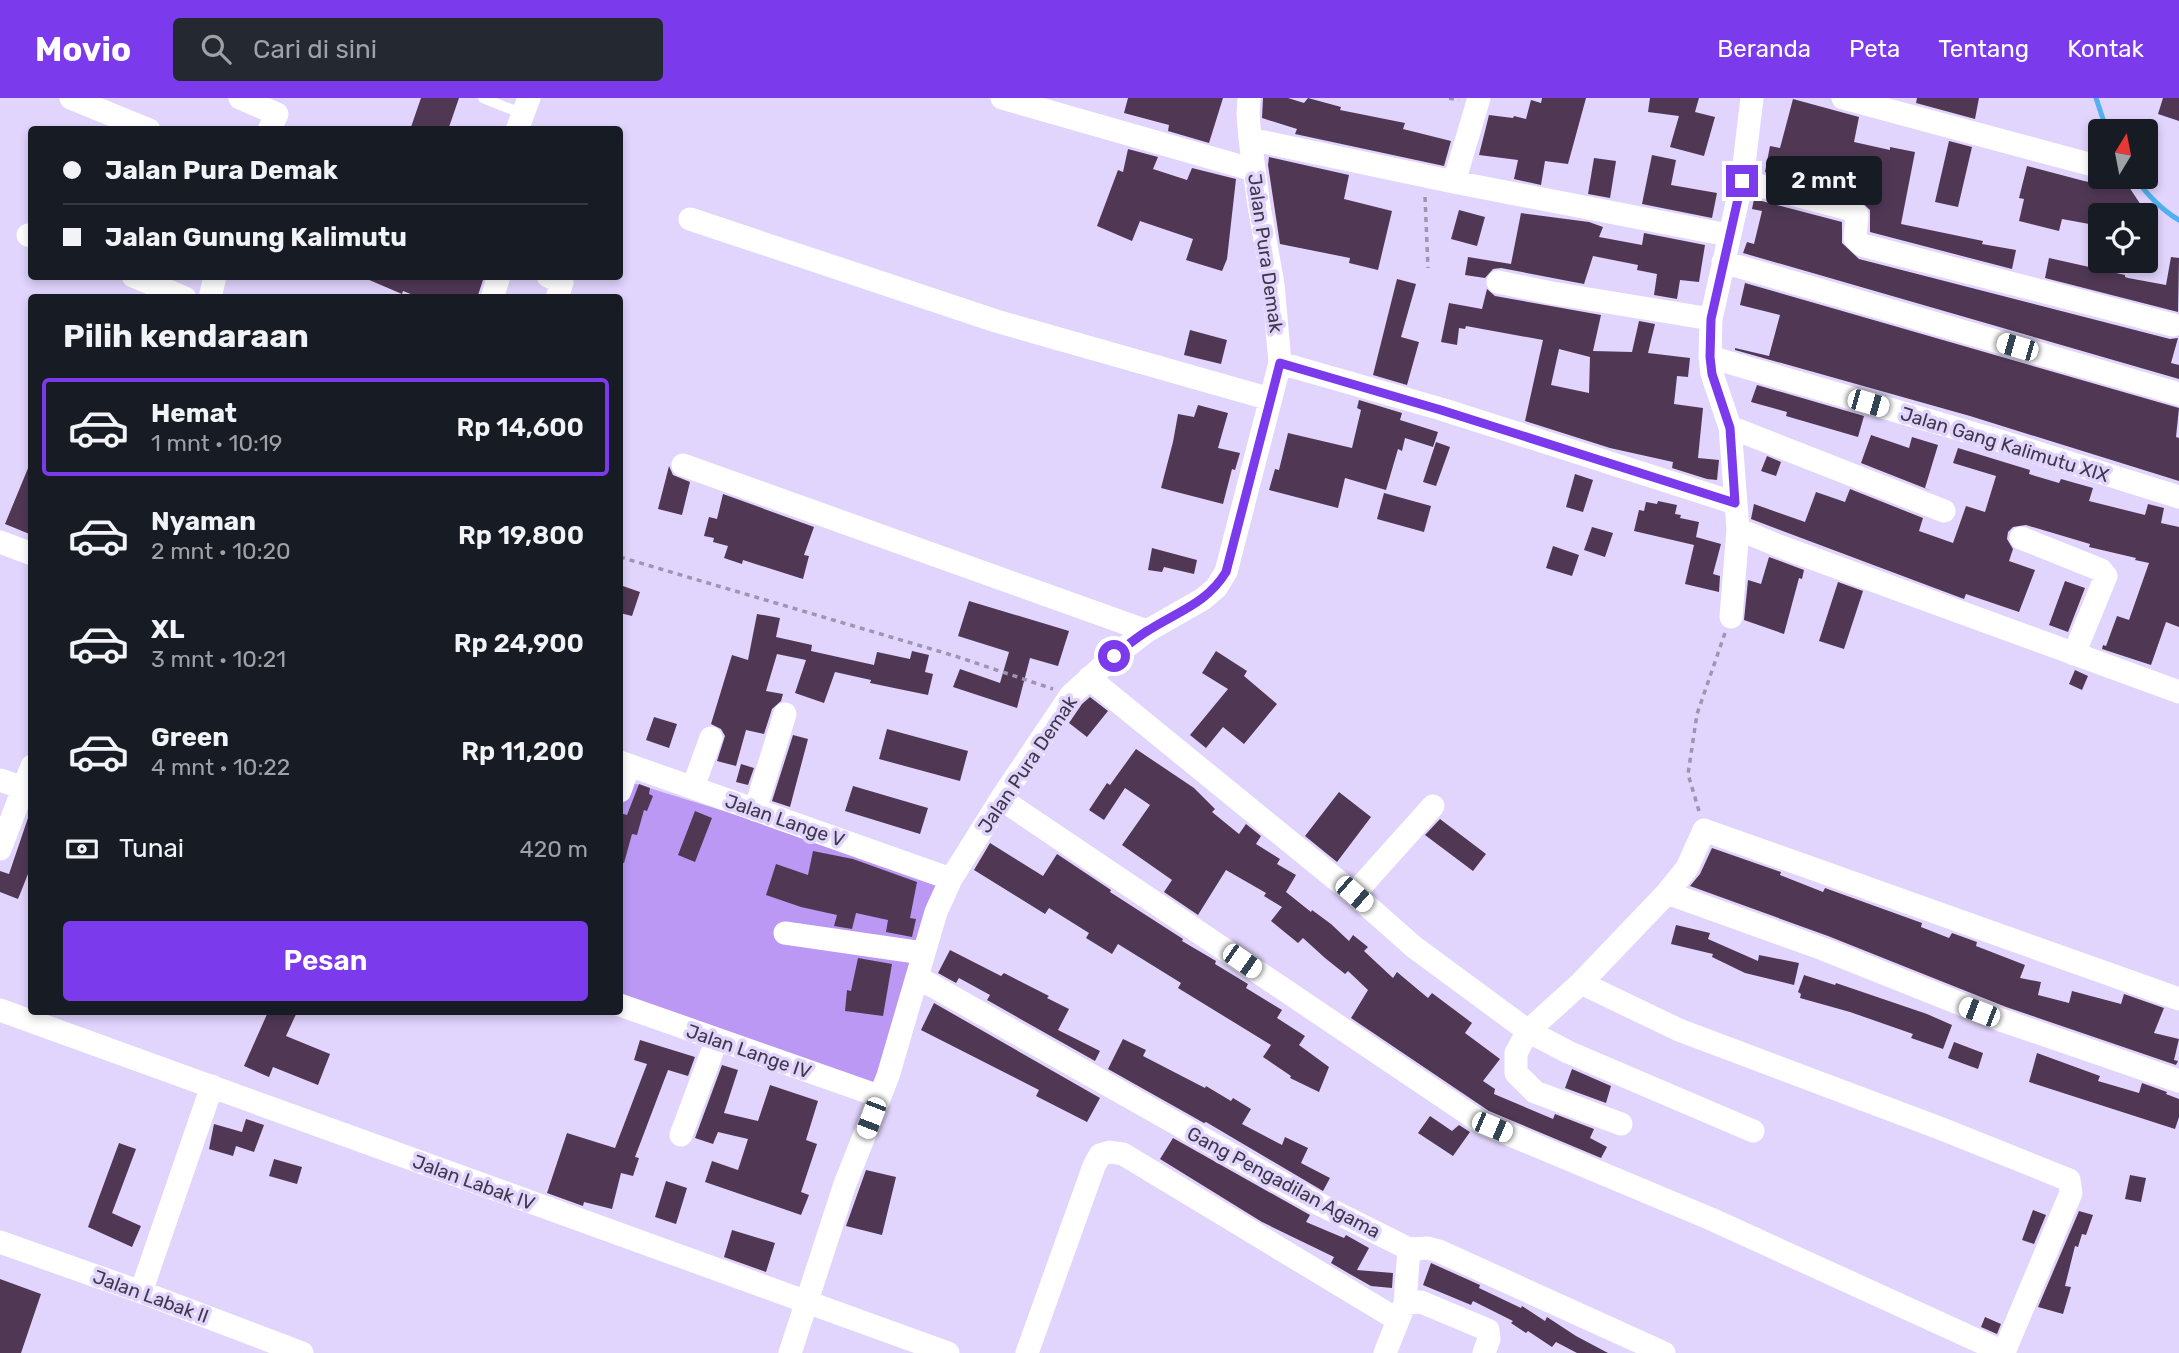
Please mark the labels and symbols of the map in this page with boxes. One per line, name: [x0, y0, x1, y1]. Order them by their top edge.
north arrow: [2088, 119, 2158, 189]
callout: 2 mnt: [1766, 156, 1882, 206]
route end: [1726, 165, 1758, 197]
street label: Jalan Pura Demak: [1243, 172, 1288, 334]
car: [1994, 331, 2041, 363]
car: [1845, 387, 1892, 419]
street label: Jalan Gang Kalimutu XIX: [1898, 402, 2112, 487]
route start: [1098, 640, 1130, 672]
street label: Jalan Pura Demak: [973, 691, 1082, 837]
street label: Jalan Lange V: [722, 789, 848, 852]
car: [1332, 872, 1377, 916]
car: [1219, 940, 1266, 982]
car: [1956, 995, 2003, 1029]
street label: Jalan Lange IV: [683, 1019, 814, 1084]
car: [854, 1095, 889, 1141]
car: [1469, 1109, 1516, 1145]
street label: Gang Pengadilan Agama: [1183, 1122, 1384, 1243]
street label: Jalan Labak IV: [409, 1150, 538, 1215]
street label: Jalan Labak II: [90, 1265, 212, 1328]

